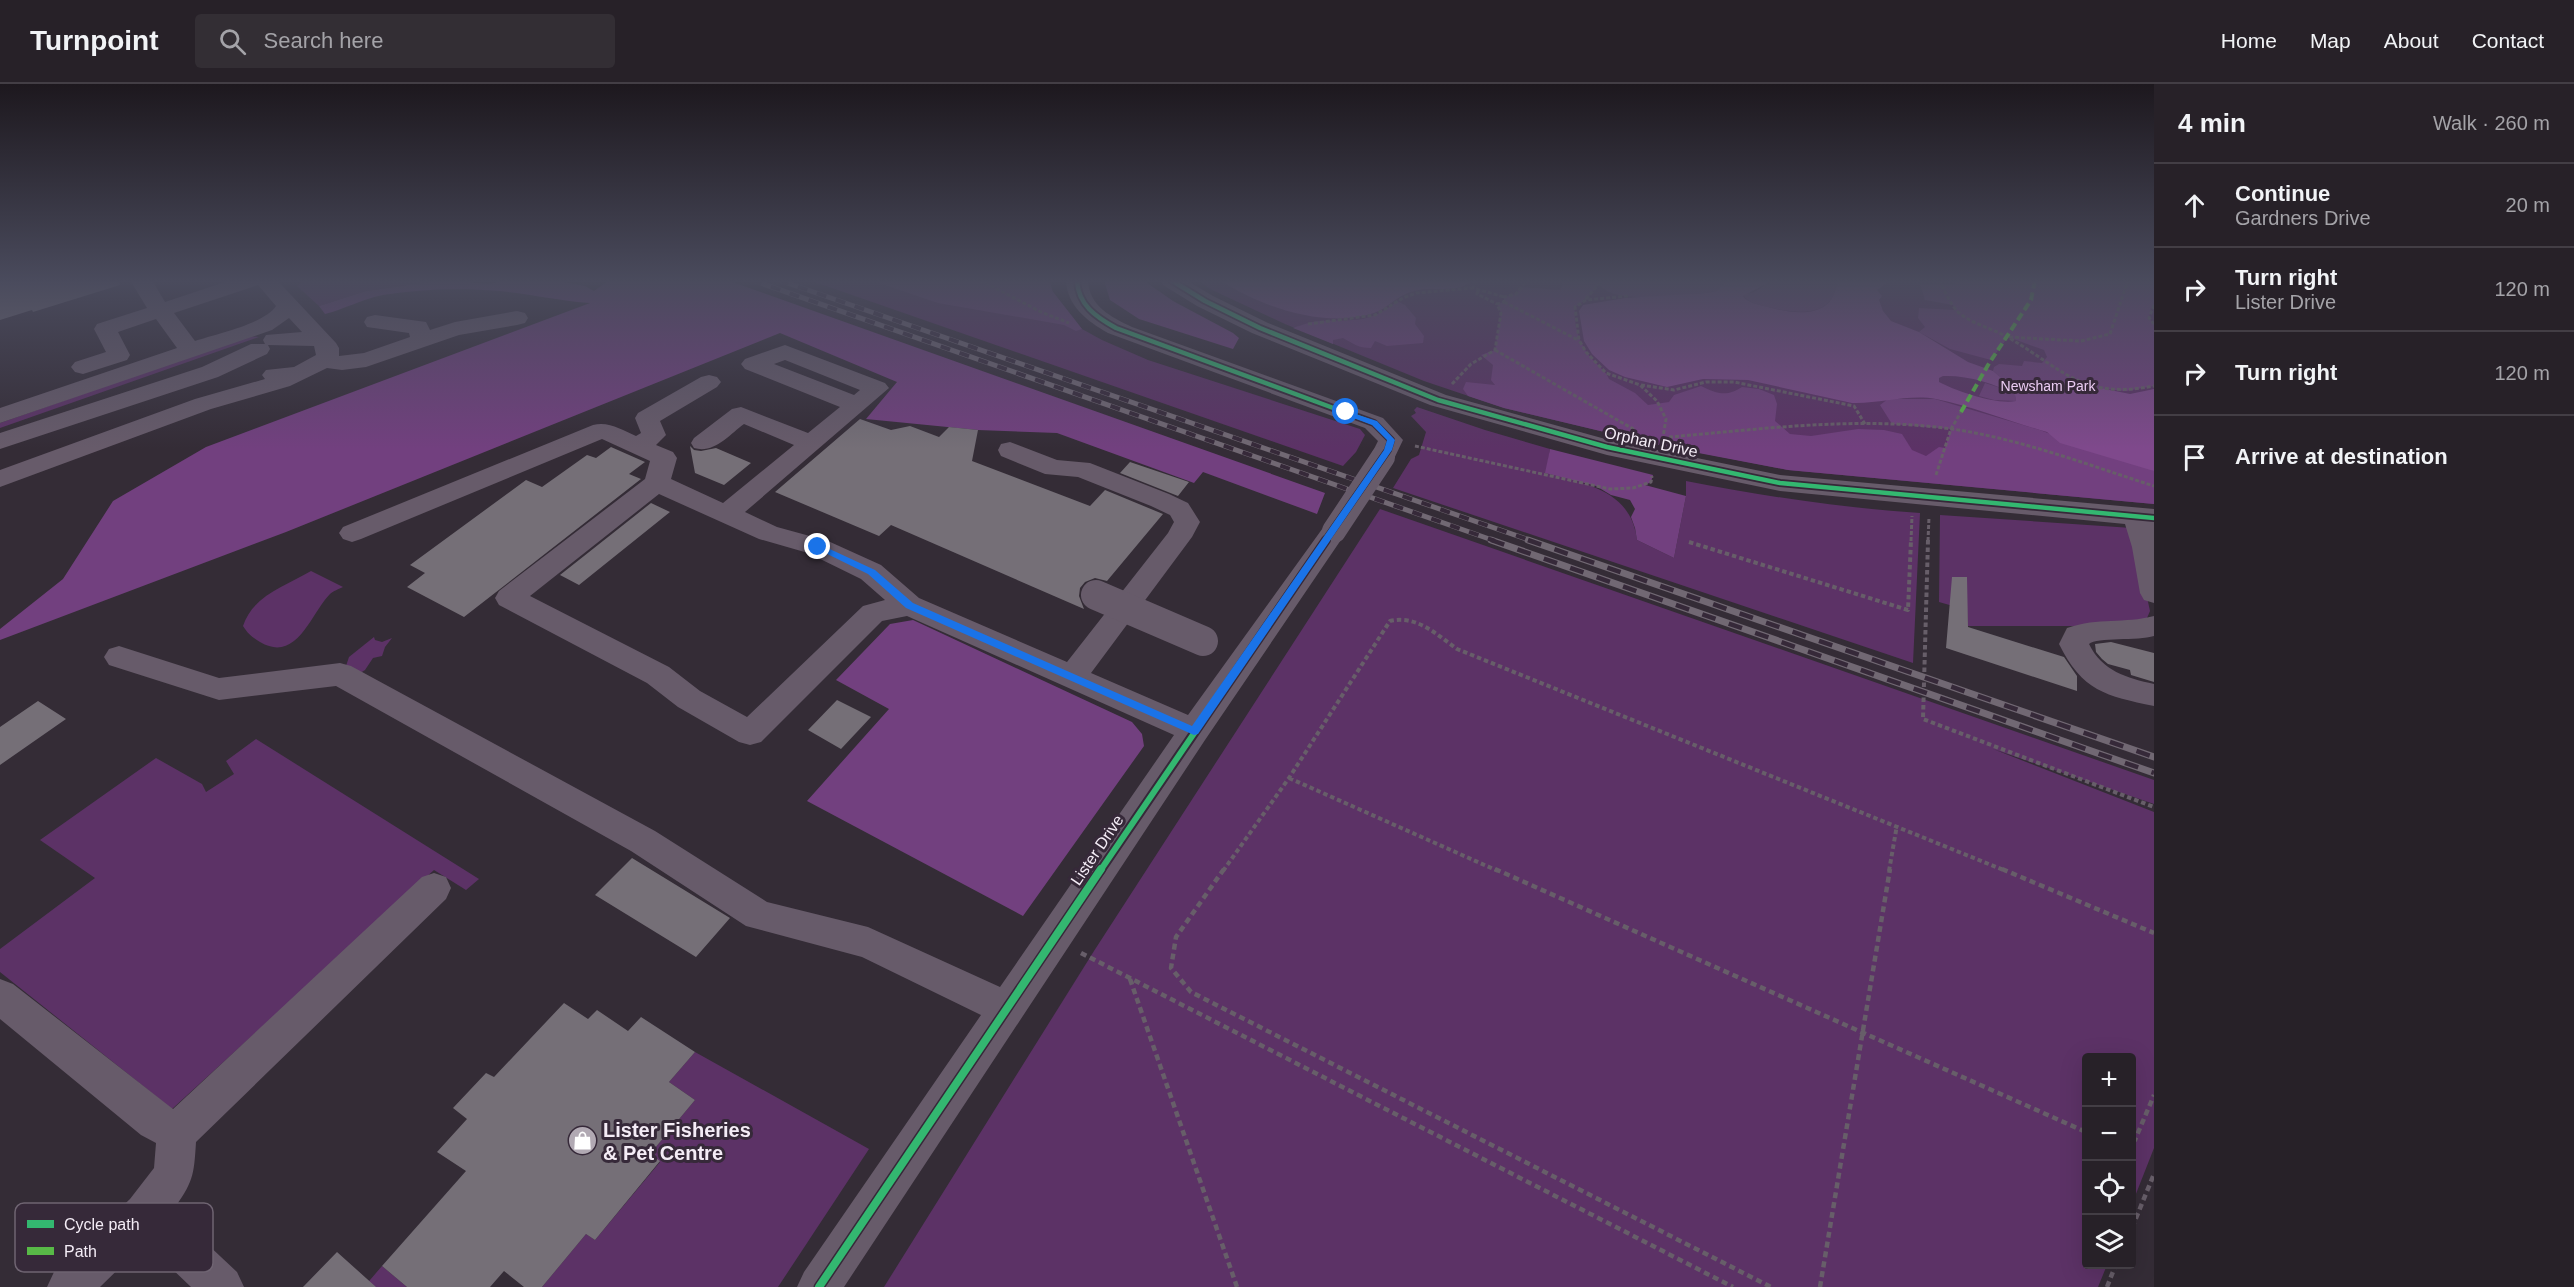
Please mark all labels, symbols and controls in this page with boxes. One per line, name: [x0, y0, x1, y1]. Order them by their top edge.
search box: [195, 14, 615, 68]
text: Turnpoint: [30, 25, 159, 56]
icon: search: [216, 25, 249, 58]
text: Search here: [264, 28, 383, 53]
text: Home: [2221, 29, 2277, 52]
text: Map: [2310, 29, 2351, 52]
text: About: [2384, 29, 2439, 52]
text: Contact: [2472, 29, 2544, 52]
text: 4 min: [2178, 108, 2246, 138]
text: Walk · 260 m: [2433, 112, 2550, 134]
text: Continue: [2235, 181, 2330, 206]
icon: ahead: [2178, 189, 2211, 222]
text: 20 m: [2506, 194, 2550, 216]
text: Gardners Drive: [2235, 207, 2371, 229]
text: Turn right: [2235, 265, 2337, 290]
icon: right: [2178, 273, 2211, 306]
text: 120 m: [2494, 278, 2550, 300]
text: Lister Drive: [2235, 291, 2336, 313]
icon: right: [2178, 357, 2211, 390]
text: Turn right: [2235, 360, 2337, 385]
text: 120 m: [2494, 362, 2550, 384]
park label: Newsham Park: [2001, 378, 2096, 394]
route start: [1332, 398, 1358, 424]
street label: Orphan Drive: [1603, 424, 1699, 460]
icon: arrive: [2178, 441, 2211, 474]
text: Arrive at destination: [2235, 444, 2448, 469]
route end: [804, 533, 830, 559]
street label: Lister Drive: [1067, 812, 1127, 888]
map controls: [2082, 1053, 2136, 1269]
button: +: [2082, 1053, 2136, 1107]
button: −: [2082, 1107, 2136, 1161]
place label: Lister Fisheries & Pet Centre: [603, 1119, 751, 1164]
shop icon: Lister Fisheries & Pet Centre: [566, 1125, 598, 1157]
button: locate: [2082, 1161, 2136, 1215]
legend: [15, 1203, 213, 1272]
button: layers: [2082, 1215, 2136, 1269]
text: Cycle path: [64, 1216, 140, 1233]
text: Path: [64, 1243, 97, 1260]

